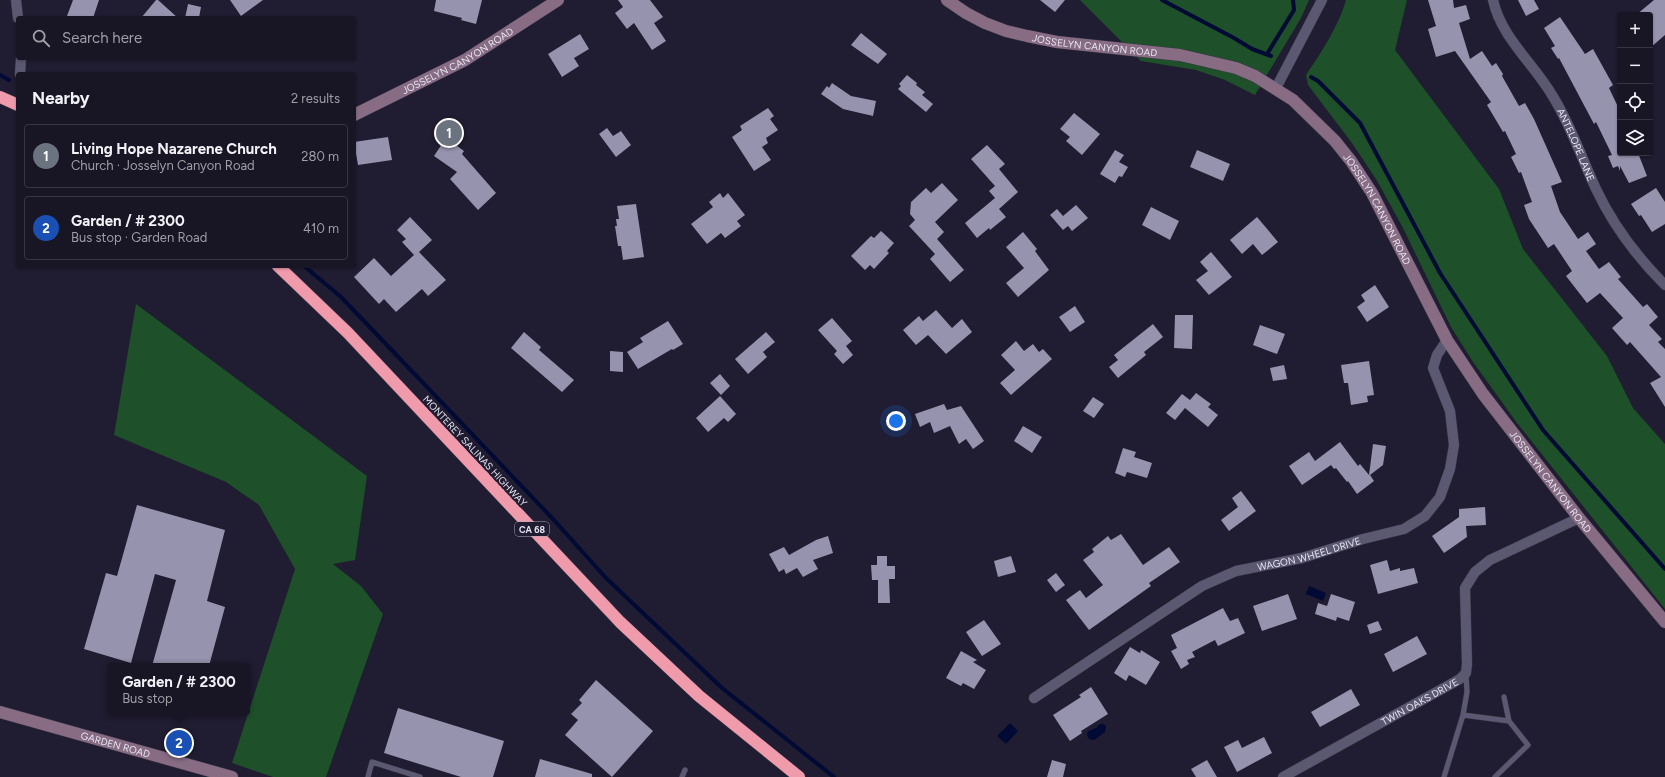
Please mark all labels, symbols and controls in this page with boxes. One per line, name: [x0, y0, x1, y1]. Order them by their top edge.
map controls: [1617, 12, 1653, 156]
button: +: [1617, 12, 1653, 48]
search box: [16, 16, 356, 60]
street label: JOSSELYN CANYON ROAD: [400, 24, 516, 97]
icon: search: [30, 27, 52, 49]
text: Search here: [62, 29, 142, 47]
street label: JOSSELYN CANYON ROAD: [1031, 31, 1158, 59]
button: −: [1617, 48, 1653, 84]
button: locate: [1617, 84, 1653, 120]
text: Nearby: [32, 88, 90, 108]
text: 2 results: [291, 91, 340, 106]
street label: ANTELOPE LANE: [1554, 106, 1598, 183]
pin: 1: [436, 118, 462, 148]
button: layers: [1617, 120, 1653, 156]
text: Living Hope Nazarene Church: [71, 140, 277, 158]
text: 1: [43, 149, 49, 164]
text: 280 m: [301, 149, 339, 164]
street label: JOSSELYN CANYON ROAD: [1341, 151, 1414, 267]
text: Church · Josselyn Canyon Road: [71, 158, 255, 173]
text: Garden / # 2300: [71, 212, 185, 230]
text: 2: [42, 221, 50, 236]
text: 410 m: [303, 221, 339, 236]
text: Bus stop · Garden Road: [71, 230, 207, 245]
street label: MONTEREY SALINAS HIGHWAY: [420, 393, 530, 509]
your location: [886, 411, 906, 431]
street label: JOSSELYN CANYON ROAD: [1507, 428, 1595, 535]
road number: CA 68: [515, 522, 549, 536]
street label: WAGON WHEEL DRIVE: [1256, 534, 1362, 573]
popup: [108, 663, 250, 715]
text: Garden / # 2300: [122, 673, 236, 691]
street label: TWIN OAKS DRIVE: [1379, 675, 1460, 728]
text: Bus stop: [122, 691, 173, 706]
street label: GARDEN ROAD: [79, 728, 152, 760]
pin: 2: [166, 728, 192, 758]

